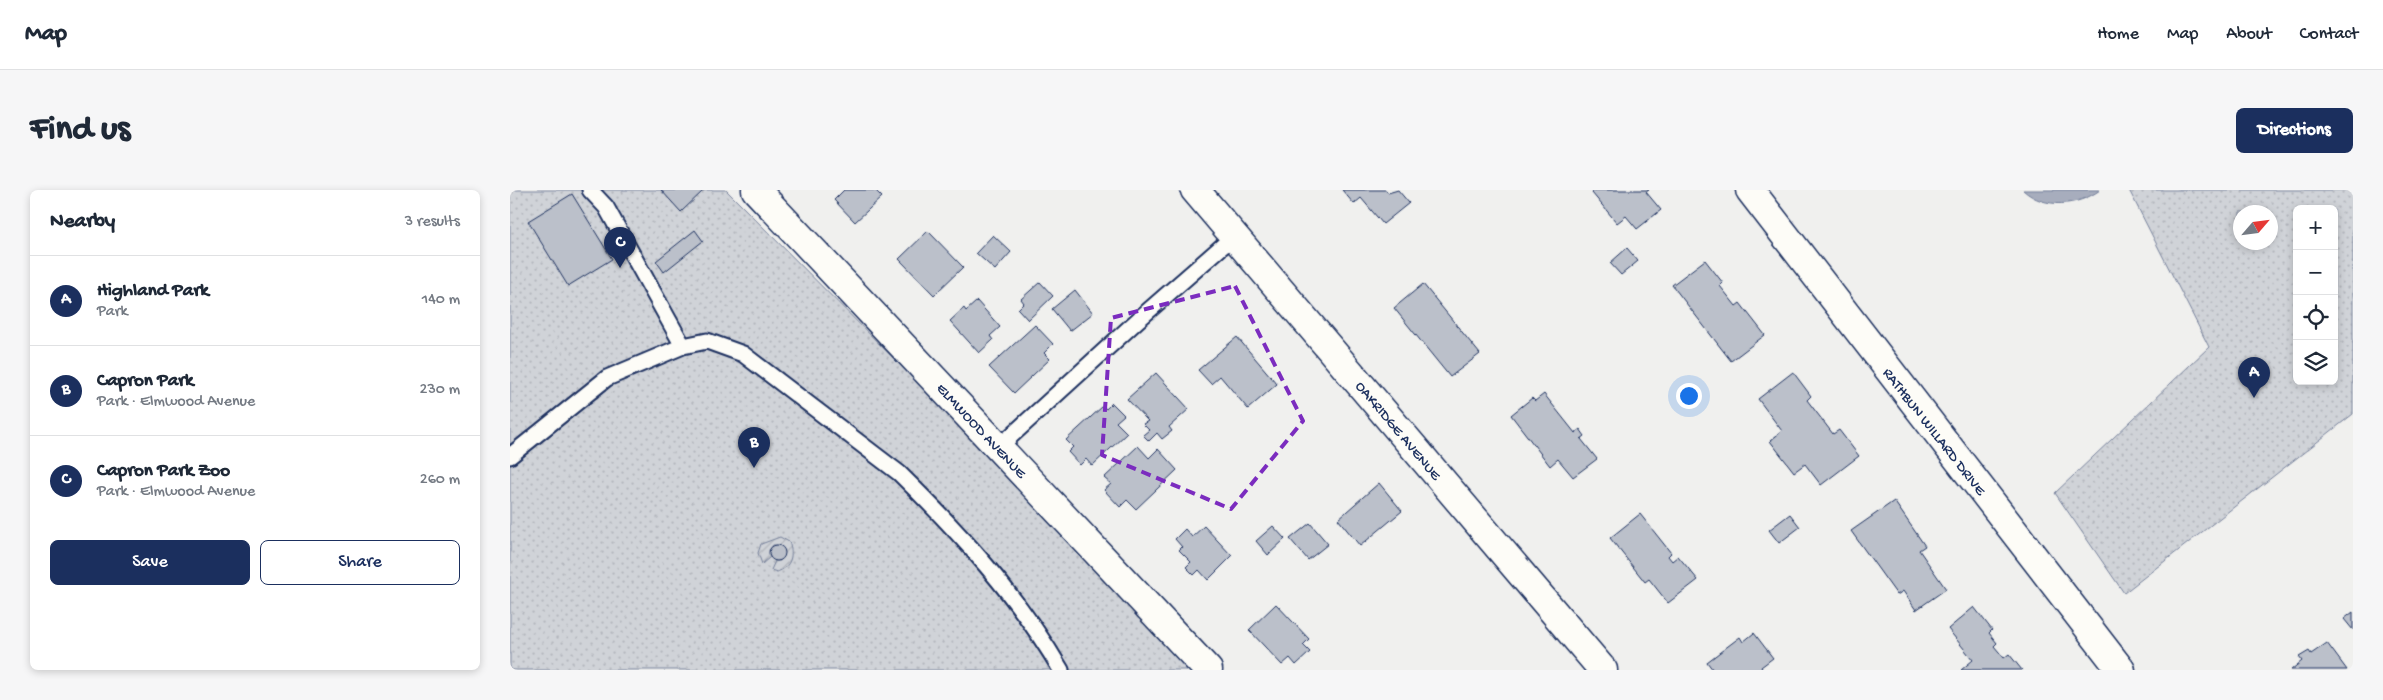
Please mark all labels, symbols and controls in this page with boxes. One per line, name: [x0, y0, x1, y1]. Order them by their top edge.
text: Map: [25, 20, 67, 49]
text: Home: [2097, 24, 2139, 45]
text: Map: [2167, 24, 2198, 45]
text: About: [2226, 24, 2272, 45]
text: Contact: [2300, 24, 2358, 45]
button: Directions: [2236, 108, 2353, 153]
text: Find us: [30, 110, 130, 151]
north arrow: [2233, 205, 2278, 250]
map controls: [2293, 205, 2338, 385]
button: +: [2293, 205, 2338, 250]
text: Nearby: [50, 210, 115, 235]
text: 3 results: [405, 213, 460, 232]
pin: C: [604, 227, 636, 268]
button: −: [2293, 250, 2338, 295]
text: Highland Park: [97, 280, 209, 303]
text: A: [61, 291, 71, 310]
text: 140 m: [422, 291, 460, 310]
button: locate: [2293, 295, 2338, 340]
text: Park: [97, 303, 128, 322]
button: layers: [2293, 340, 2338, 385]
pin: A: [2238, 357, 2270, 398]
street label: RATHBUN WILLARD DRIVE: [1878, 365, 1989, 500]
text: Capron Park: [97, 370, 194, 393]
street label: OAKRIDGE AVENUE: [1351, 378, 1445, 485]
street label: ELMWOOD AVENUE: [932, 380, 1030, 483]
text: B: [62, 381, 70, 400]
text: 230 m: [420, 381, 460, 400]
your location: [1676, 383, 1702, 409]
text: Park · Elmwood Avenue: [97, 393, 255, 412]
pin: B: [738, 427, 770, 468]
text: Capron Park Zoo: [97, 460, 230, 483]
text: C: [62, 471, 70, 490]
text: 260 m: [420, 471, 460, 490]
text: Park · Elmwood Avenue: [97, 483, 255, 502]
button: Save: [50, 540, 250, 585]
button: Share: [260, 540, 460, 585]

